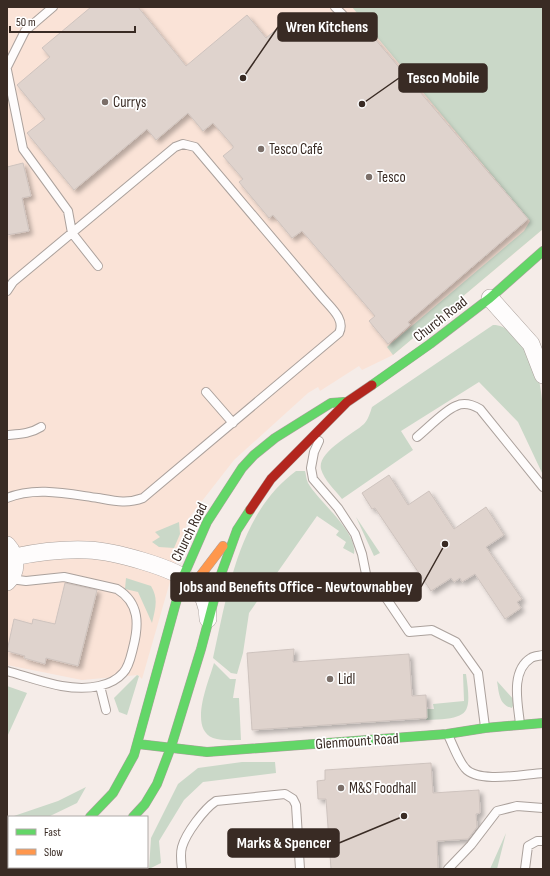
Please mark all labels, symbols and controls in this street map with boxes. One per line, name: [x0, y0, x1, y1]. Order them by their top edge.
scale bar: [10, 8, 135, 34]
callout: Wren Kitchens: [278, 13, 377, 41]
text: 50 m: [16, 15, 36, 30]
text: Wren Kitchens: [286, 18, 368, 37]
callout: Tesco Mobile: [399, 64, 487, 92]
text: Tesco Mobile: [407, 69, 479, 88]
place label: Currys: [113, 93, 146, 112]
marker: Currys: [100, 97, 110, 107]
place label: Tesco Café: [269, 140, 323, 159]
marker: Tesco Café: [256, 144, 266, 154]
place label: Tesco: [377, 168, 406, 187]
marker: Tesco: [364, 172, 374, 182]
street label: Church Road: [409, 292, 471, 347]
street label: Church Road: [167, 499, 212, 565]
callout: Jobs and Benefits Office - Newtownabbey: [171, 573, 421, 601]
text: Jobs and Benefits Office - Newtownabbey: [178, 578, 413, 597]
place label: Lidl: [338, 670, 355, 689]
marker: Lidl: [325, 674, 335, 684]
street label: Glenmount Road: [315, 729, 399, 754]
place label: M&S Foodhall: [349, 779, 416, 798]
marker: M&S Foodhall: [336, 783, 346, 793]
legend: [8, 816, 148, 868]
text: Fast: [44, 825, 61, 840]
callout: Marks & Spencer: [228, 829, 339, 857]
text: Marks & Spencer: [237, 834, 331, 853]
text: Slow: [44, 845, 63, 860]

